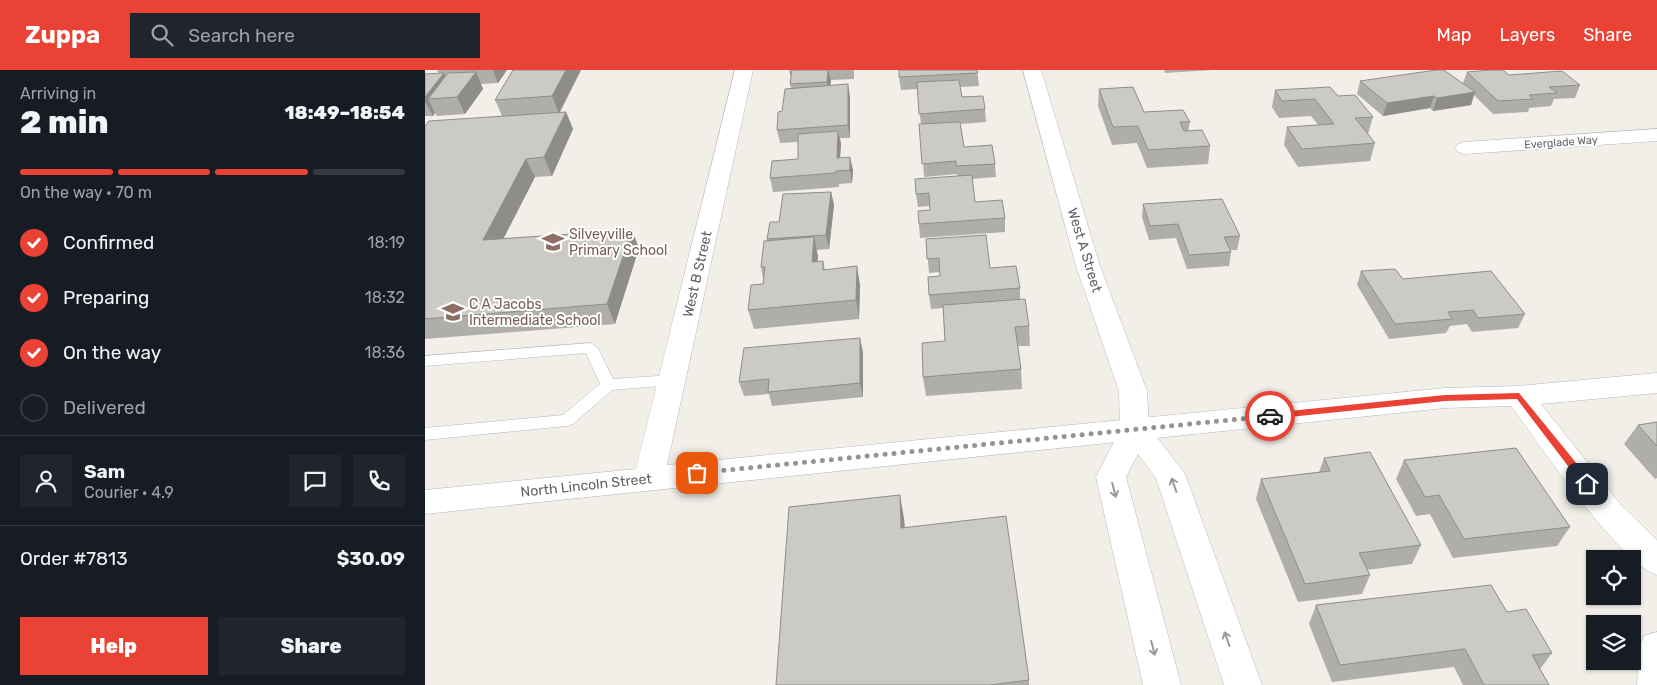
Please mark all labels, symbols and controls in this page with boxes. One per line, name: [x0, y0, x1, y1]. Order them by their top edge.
search box: [130, 13, 480, 58]
text: Zuppa: [25, 21, 100, 49]
icon: search: [148, 21, 176, 49]
text: Search here: [188, 24, 295, 47]
text: Map: [1437, 24, 1472, 46]
text: Layers: [1500, 24, 1555, 46]
text: Share: [1583, 24, 1632, 46]
text: Arriving in: [20, 84, 96, 103]
text: 18:49–18:54: [285, 101, 405, 124]
text: 2 min: [20, 103, 109, 141]
street label: Everglade Way: [1524, 133, 1598, 152]
text: On the way · 70 m: [20, 183, 152, 202]
street label: West A Street: [1064, 206, 1106, 295]
place label: Silveyville Primary School: [569, 226, 667, 259]
icon: check: [20, 229, 48, 257]
school or university icon: Silveyville Primary School: [540, 229, 566, 255]
street label: West B Street: [679, 229, 716, 319]
text: Confirmed: [63, 231, 154, 254]
text: 18:19: [368, 233, 405, 252]
icon: check: [20, 284, 48, 312]
text: Preparing: [63, 286, 149, 309]
text: 18:32: [365, 288, 405, 307]
place label: C A Jacobs Intermediate School: [469, 296, 601, 329]
school or university icon: C A Jacobs Intermediate School: [440, 299, 466, 325]
icon: check: [20, 339, 48, 367]
text: On the way: [63, 341, 161, 364]
text: 18:36: [365, 343, 405, 362]
courier: [1245, 391, 1295, 441]
text: Delivered: [63, 396, 146, 419]
icon: car: [1256, 402, 1284, 430]
pin: [676, 452, 718, 494]
button: person: [20, 455, 72, 507]
button: chat: [289, 455, 341, 507]
button: phone: [353, 455, 405, 507]
icon: bag: [683, 459, 711, 487]
text: Sam: [84, 460, 125, 483]
pin: [1566, 463, 1608, 505]
street label: North Lincoln Street: [520, 470, 653, 501]
icon: home: [1573, 470, 1601, 498]
one-way arrow: [1169, 478, 1178, 494]
one-way arrow: [1110, 481, 1119, 497]
text: Courier · 4.9: [84, 483, 174, 502]
text: Order #7813: [20, 547, 128, 570]
text: $30.09: [337, 547, 405, 570]
map controls: [1586, 550, 1641, 670]
button: locate: [1586, 550, 1641, 605]
button: layers: [1586, 615, 1641, 670]
button: Help: [20, 617, 208, 675]
button: Share: [218, 617, 405, 675]
one-way arrow: [1222, 632, 1231, 647]
one-way arrow: [1149, 639, 1158, 655]

